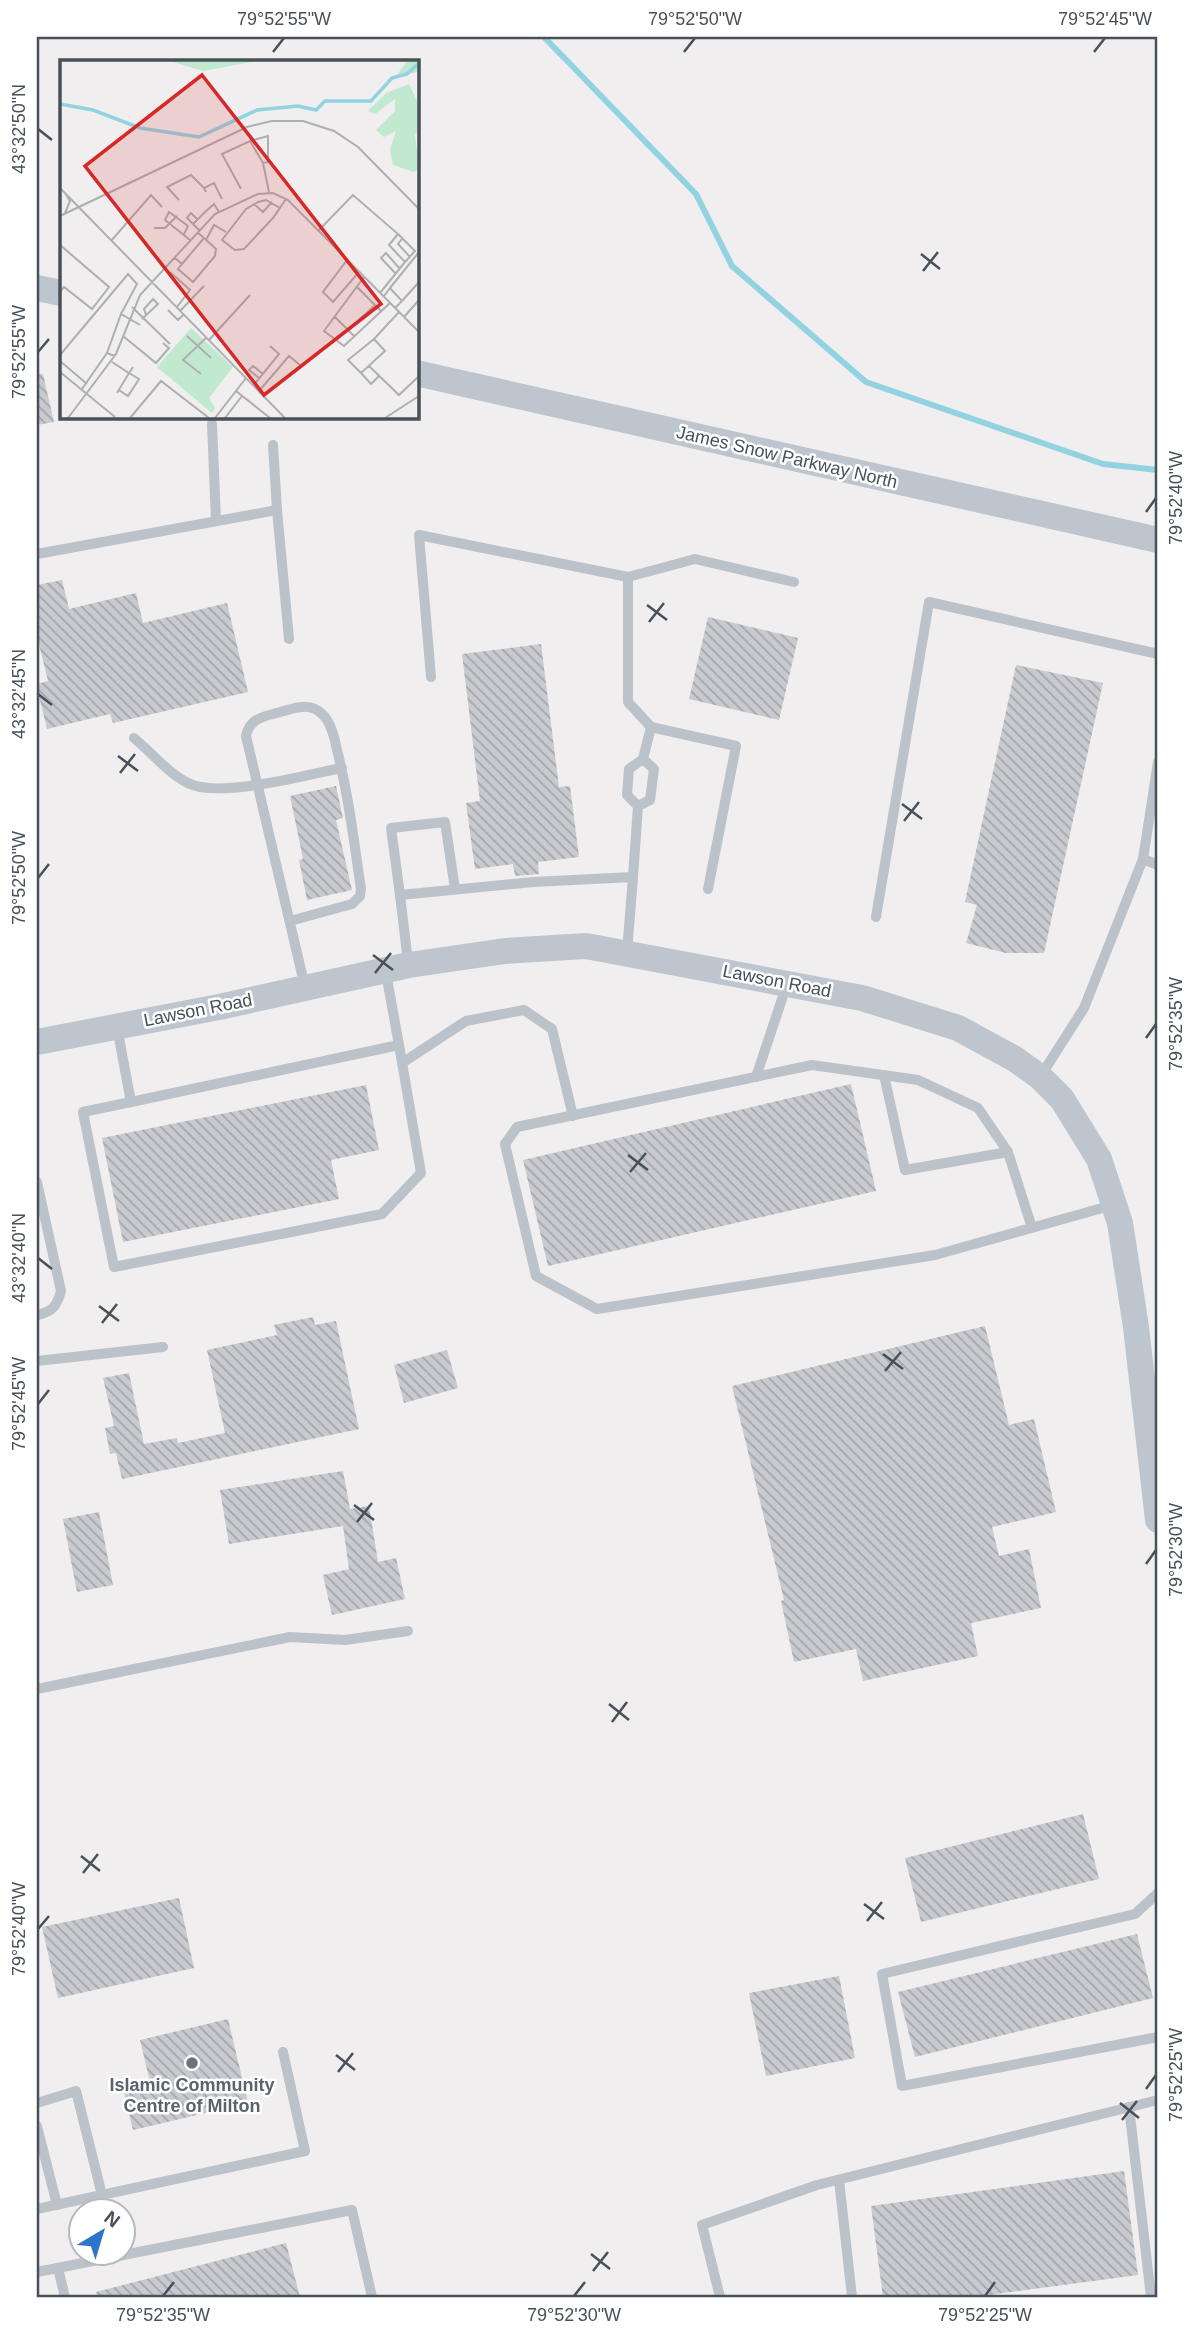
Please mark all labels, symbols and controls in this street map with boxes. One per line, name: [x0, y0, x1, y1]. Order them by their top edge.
text: 79°52'55"W: [237, 9, 331, 29]
text: 79°52'50"W: [648, 9, 742, 29]
text: 79°52'45"W: [1058, 9, 1152, 29]
inset map: [60, 60, 418, 418]
text: 43°32'50"N: [9, 84, 29, 174]
text: 79°52'55"W: [9, 305, 29, 399]
street label: James Snow Parkway North: [675, 422, 899, 492]
text: 79°52'40"W: [1166, 451, 1186, 545]
text: 43°32'45"N: [9, 649, 29, 739]
text: 79°52'50"W: [9, 831, 29, 925]
street label: Lawson Road: [721, 961, 833, 1001]
text: 79°52'35"W: [1166, 977, 1186, 1071]
street label: Lawson Road: [142, 990, 254, 1030]
text: 43°32'40"N: [9, 1213, 29, 1303]
text: 79°52'45"W: [9, 1357, 29, 1451]
text: 79°52'30"W: [1166, 1503, 1186, 1597]
text: 79°52'40"W: [9, 1882, 29, 1976]
text: 79°52'25"W: [1166, 2028, 1186, 2122]
marker: Islamic Community Centre of Milton: [184, 2055, 200, 2071]
place label: Islamic Community Centre of Milton: [109, 2075, 275, 2116]
north arrow: [66, 2198, 136, 2268]
text: N: [100, 2206, 124, 2231]
text: 79°52'35"W: [116, 2305, 210, 2325]
text: 79°52'30"W: [527, 2305, 621, 2325]
text: 79°52'25"W: [938, 2305, 1032, 2325]

